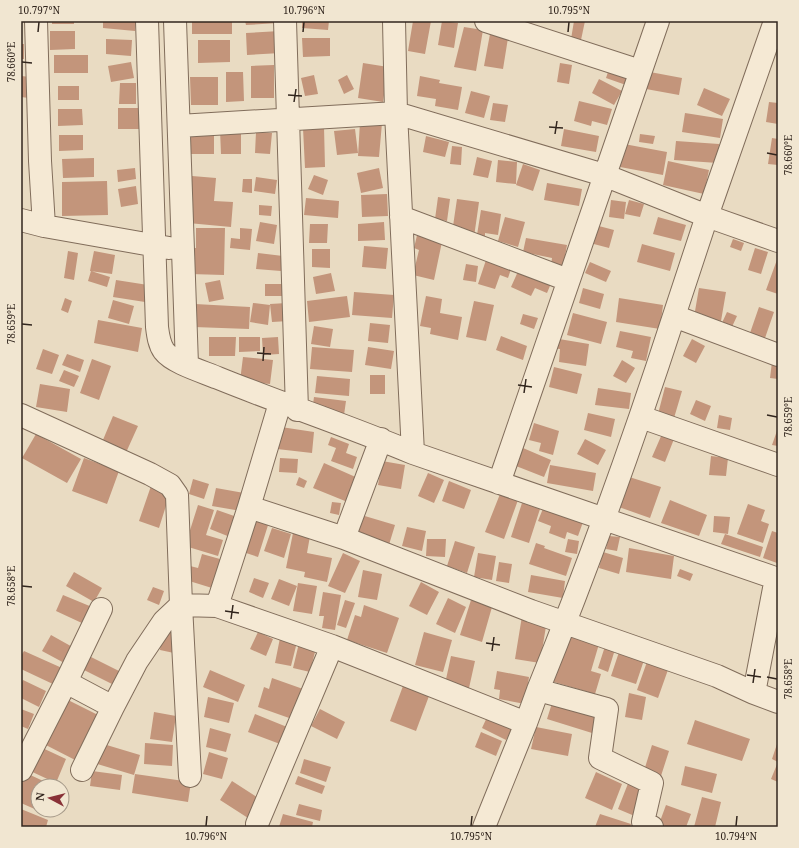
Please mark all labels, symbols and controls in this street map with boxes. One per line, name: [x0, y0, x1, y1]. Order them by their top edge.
text: 10.797°N: [18, 3, 60, 17]
text: 10.796°N: [283, 3, 325, 17]
text: 10.795°N: [548, 3, 590, 17]
text: 78.660°E: [4, 42, 18, 82]
text: 78.660°E: [781, 135, 795, 175]
text: 78.659°E: [4, 304, 18, 344]
text: 78.659°E: [781, 397, 795, 437]
text: 78.658°E: [4, 566, 18, 606]
text: 78.658°E: [781, 659, 795, 699]
north arrow: [30, 778, 70, 818]
text: N: [32, 791, 48, 802]
text: 10.796°N: [185, 829, 227, 843]
text: 10.795°N: [450, 829, 492, 843]
text: 10.794°N: [715, 829, 757, 843]

